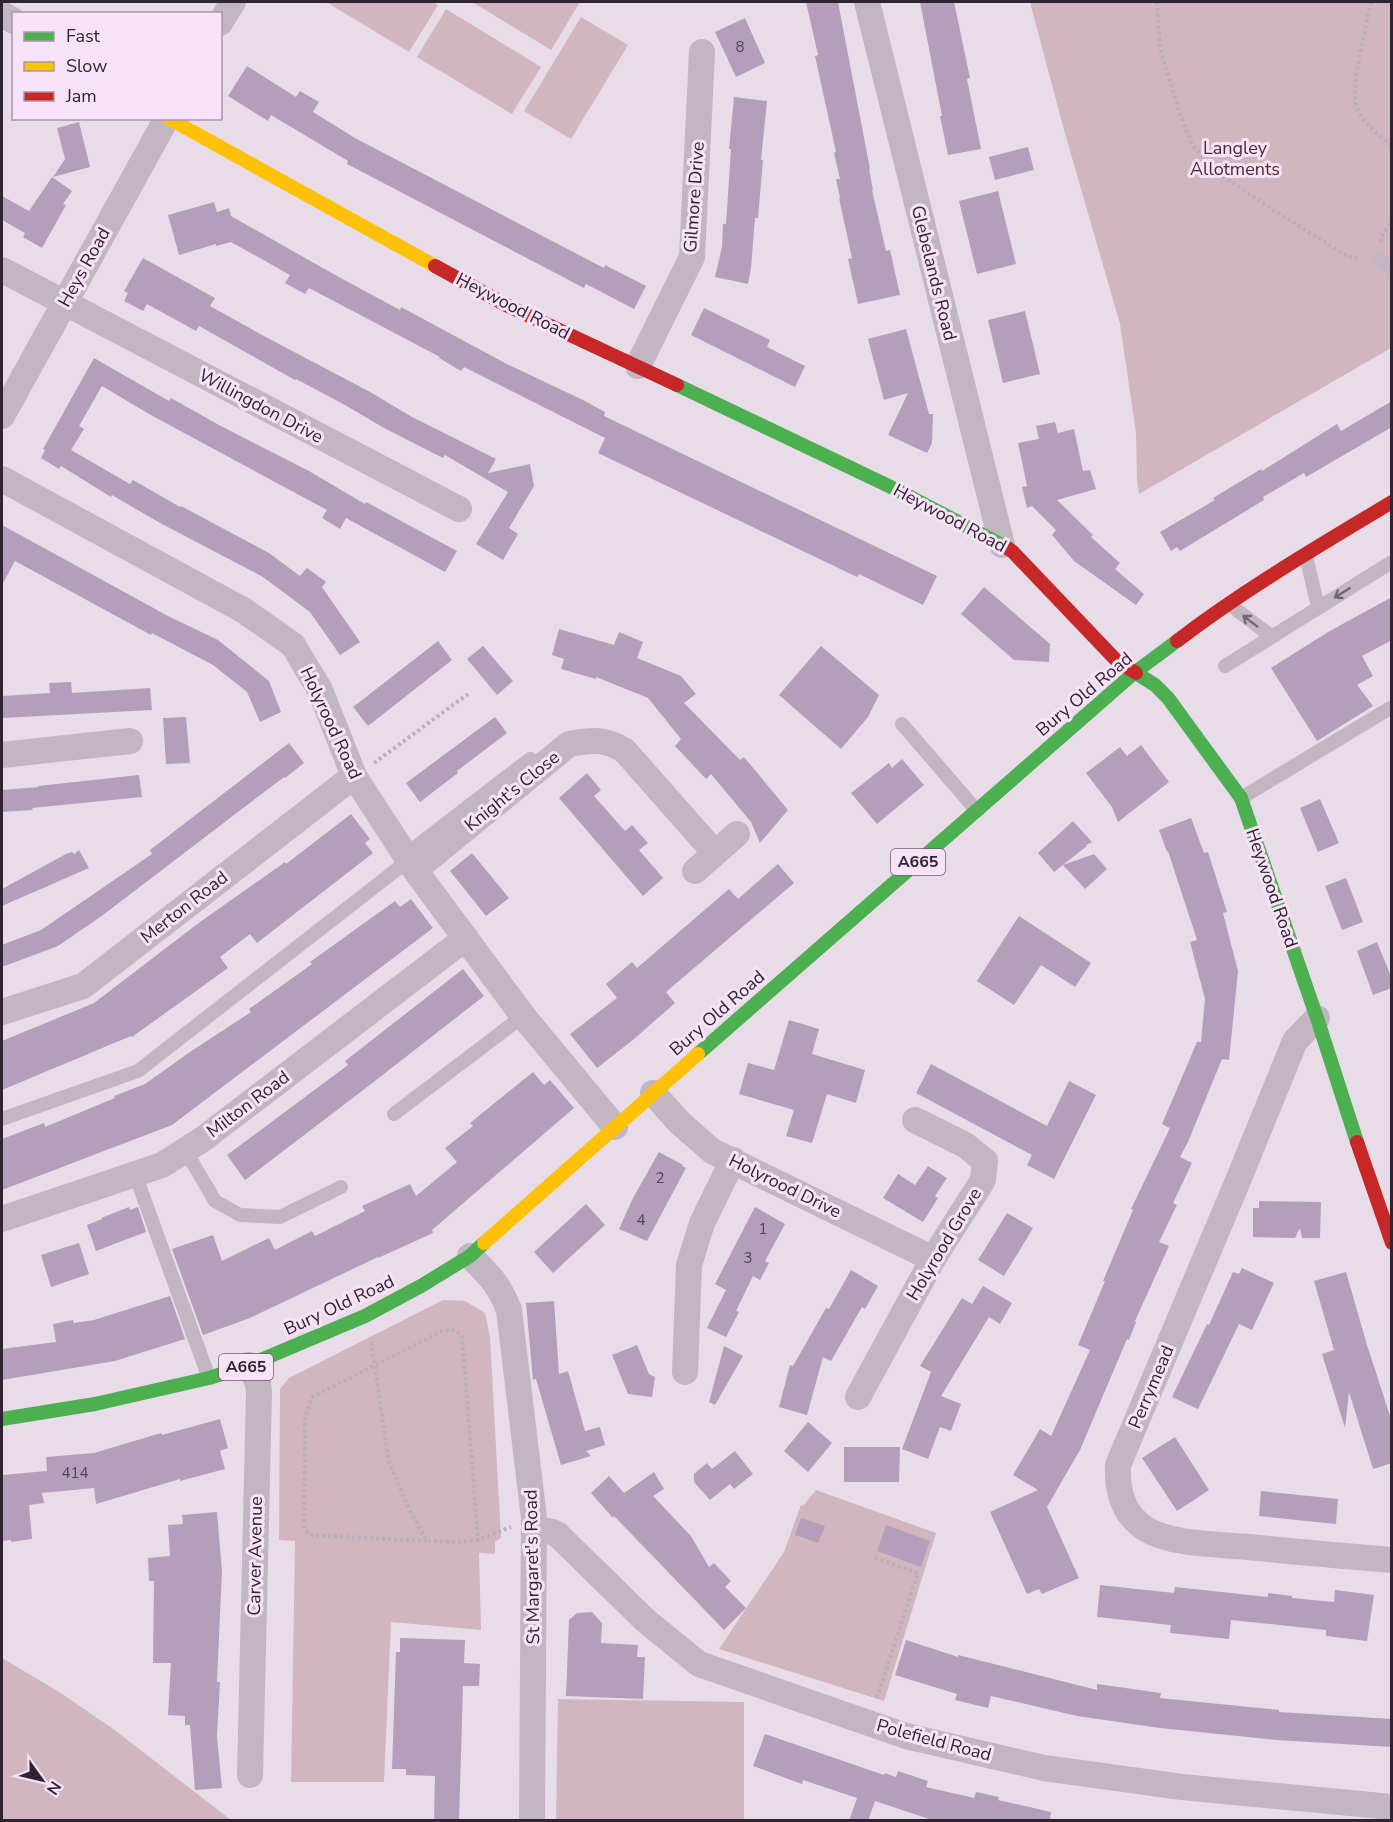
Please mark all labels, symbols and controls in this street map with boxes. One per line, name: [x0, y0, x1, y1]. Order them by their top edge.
legend: [12, 12, 222, 120]
text: Fast: [66, 24, 101, 48]
house number: 8: [735, 37, 745, 57]
text: Slow: [66, 54, 107, 78]
text: Jam: [65, 84, 97, 108]
park label: Langley Allotments: [1190, 136, 1280, 181]
street label: Gilmore Drive: [678, 141, 710, 253]
street label: Glebelands Road: [906, 203, 962, 343]
street label: Heys Road: [52, 223, 116, 311]
street label: Heywood Road: [452, 267, 574, 345]
street label: Willingdon Drive: [195, 363, 327, 449]
street label: Heywood Road: [889, 478, 1011, 558]
one-way arrow: [1334, 587, 1351, 599]
one-way arrow: [1242, 614, 1258, 627]
street label: Bury Old Road: [1031, 647, 1137, 741]
street label: Holyrood Road: [294, 663, 368, 783]
street label: Knight's Close: [460, 745, 564, 837]
street label: Heywood Road: [1240, 825, 1304, 951]
road number: A665: [891, 849, 945, 875]
street label: Merton Road: [135, 865, 233, 949]
street label: Bury Old Road: [664, 965, 770, 1061]
street label: Milton Road: [202, 1065, 294, 1143]
street label: Holyrood Drive: [725, 1148, 845, 1224]
house number: 2: [655, 1168, 665, 1188]
street label: Holyrood Grove: [901, 1183, 987, 1305]
house number: 4: [636, 1210, 646, 1230]
house number: 1: [758, 1219, 768, 1239]
house number: 3: [743, 1248, 753, 1268]
street label: Bury Old Road: [280, 1269, 398, 1341]
street label: Perrymead: [1123, 1342, 1179, 1432]
road number: A665: [219, 1354, 273, 1380]
house number: 414: [61, 1463, 89, 1483]
street label: St Margaret's Road: [519, 1489, 545, 1645]
street label: Carver Avenue: [242, 1496, 268, 1616]
street label: Polefield Road: [874, 1713, 994, 1767]
north arrow: [12, 1750, 72, 1810]
text: N: [41, 1777, 66, 1799]

